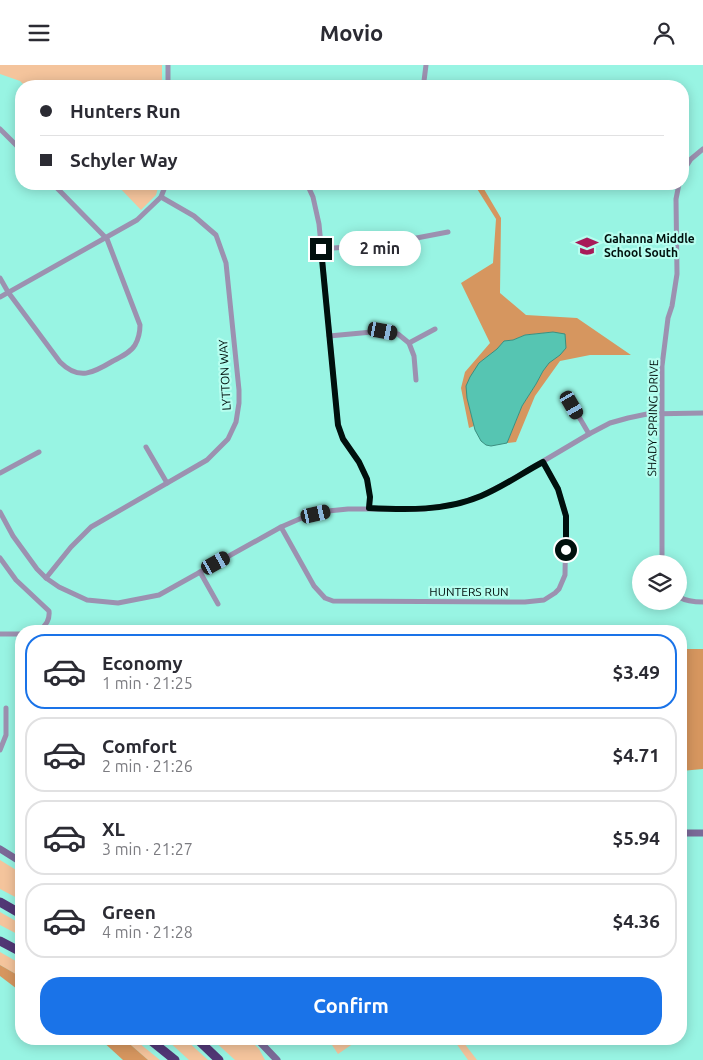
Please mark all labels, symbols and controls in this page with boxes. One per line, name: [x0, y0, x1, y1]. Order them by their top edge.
icon: menu: [25, 19, 53, 47]
icon: person: [650, 19, 678, 47]
text: Movio: [320, 20, 383, 45]
text: Hunters Run: [70, 100, 181, 122]
text: Schyler Way: [70, 149, 178, 171]
callout: 2 min: [338, 231, 421, 267]
place label: Gahanna Middle School South: [604, 232, 695, 259]
school or university icon: Gahanna Middle School South: [574, 233, 600, 259]
route end: [310, 238, 332, 260]
text: 2 min: [360, 239, 400, 257]
car: [366, 321, 399, 341]
street label: LYTTON WAY: [216, 339, 233, 411]
street label: SHADY SPRING DRIVE: [645, 359, 660, 477]
car: [558, 388, 585, 422]
car: [299, 503, 332, 525]
route start: [555, 539, 577, 561]
car: [199, 549, 232, 577]
map controls: [632, 555, 687, 610]
button: layers: [632, 555, 687, 610]
street label: HUNTERS RUN: [429, 585, 509, 598]
icon: car: [42, 649, 87, 694]
text: Economy: [102, 652, 183, 674]
text: $3.49: [612, 661, 660, 683]
text: 1 min · 21:25: [102, 674, 193, 692]
icon: car: [42, 732, 87, 777]
text: Comfort: [102, 735, 177, 757]
text: $4.71: [612, 744, 660, 766]
text: 2 min · 21:26: [102, 757, 193, 775]
icon: car: [42, 815, 87, 860]
text: XL: [102, 818, 125, 840]
text: $5.94: [612, 827, 660, 849]
text: 3 min · 21:27: [102, 840, 193, 858]
icon: car: [42, 898, 87, 943]
text: Green: [102, 901, 156, 923]
text: $4.36: [612, 910, 660, 932]
text: 4 min · 21:28: [102, 923, 193, 941]
button: Confirm: [40, 977, 662, 1035]

